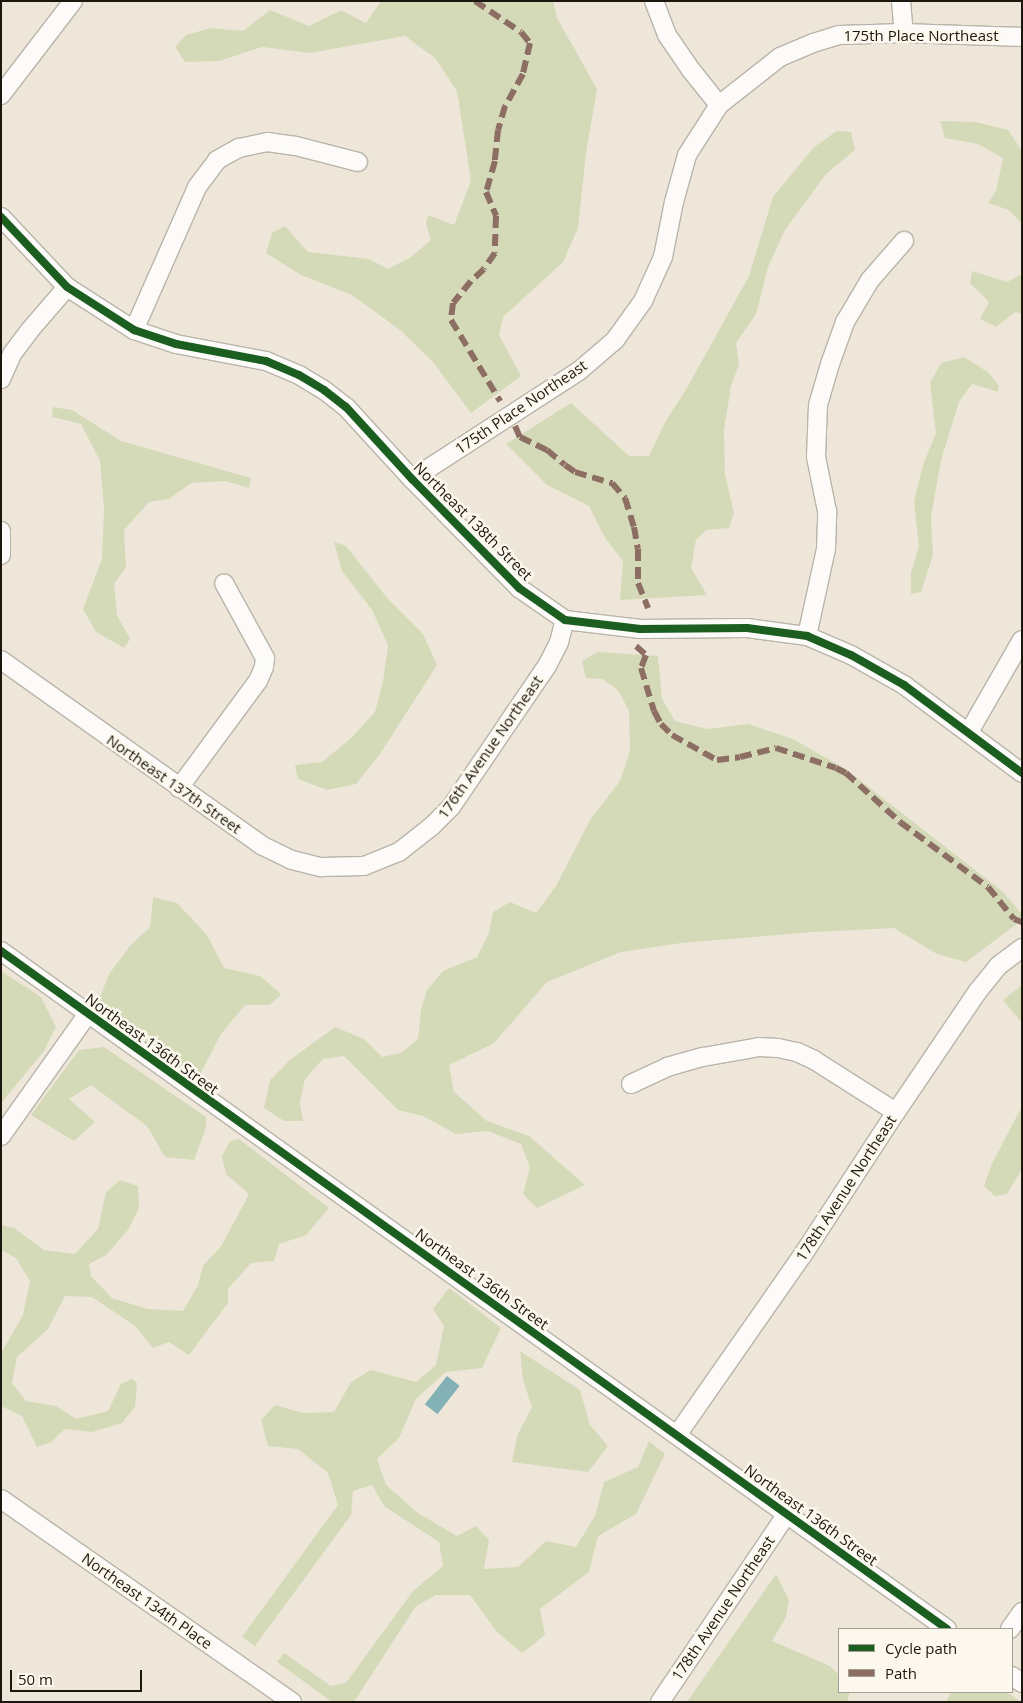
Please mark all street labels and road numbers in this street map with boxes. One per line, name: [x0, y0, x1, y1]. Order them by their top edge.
street label: 175th Place Northeast: [843, 27, 999, 45]
street label: 175th Place Northeast: [452, 356, 590, 458]
street label: Northeast 138th Street: [410, 458, 536, 584]
street label: 176th Avenue Northeast: [434, 672, 546, 822]
street label: Northeast 137th Street: [103, 731, 245, 837]
street label: Northeast 136th Street: [82, 990, 222, 1098]
street label: 178th Avenue Northeast: [792, 1112, 900, 1264]
street label: Northeast 136th Street: [412, 1225, 552, 1333]
street label: Northeast 136th Street: [741, 1461, 881, 1569]
street label: 178th Avenue Northeast: [668, 1532, 778, 1684]
street label: Northeast 134th Place: [78, 1549, 216, 1653]

